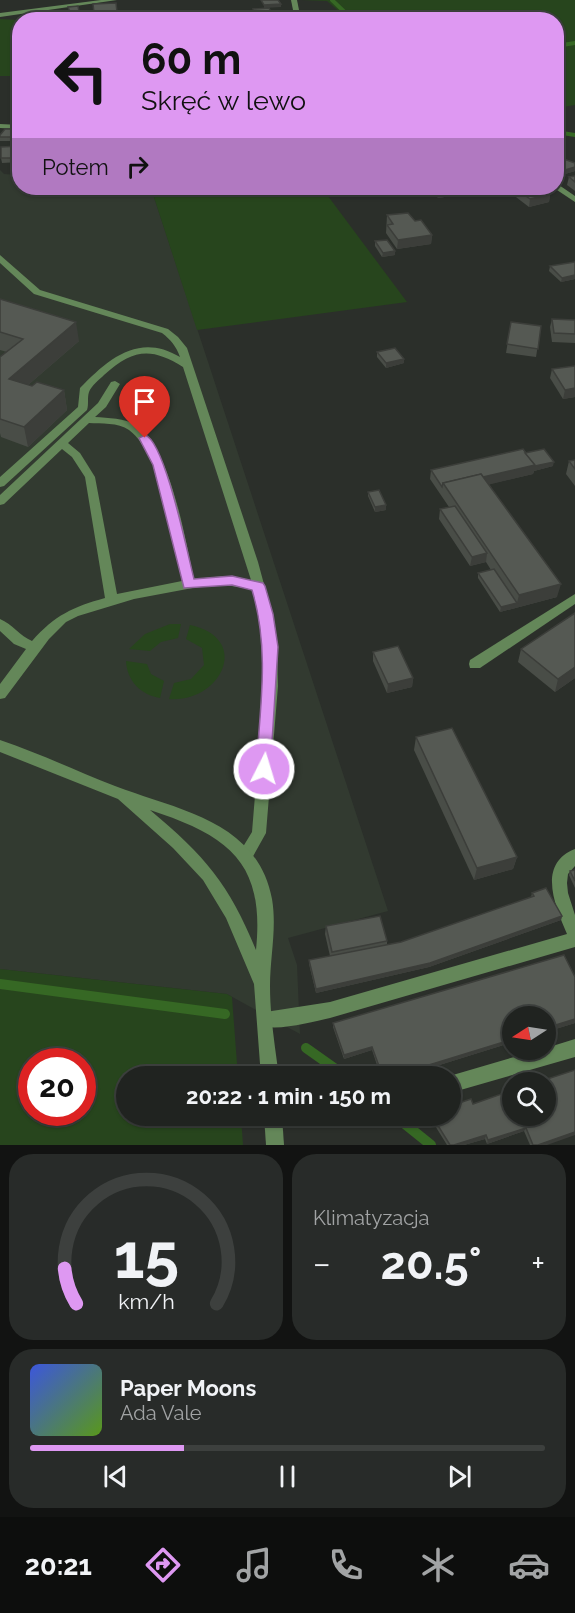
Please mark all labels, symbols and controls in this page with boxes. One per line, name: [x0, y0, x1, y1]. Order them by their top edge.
text: 60 m: [141, 35, 241, 84]
icon: left: [42, 36, 120, 114]
text: Skręć w lewo: [141, 85, 306, 116]
icon: right: [121, 150, 154, 183]
text: Potem: [42, 154, 109, 180]
pin: [119, 376, 170, 438]
icon: arrive: [128, 385, 161, 418]
position arrow: [232, 737, 296, 801]
north arrow: [502, 1006, 556, 1060]
map controls: [502, 1006, 556, 1126]
speed limit sign: 20: [18, 1048, 96, 1126]
button: search: [502, 1072, 556, 1126]
text: 20:22 · 1 min · 150 m: [186, 1083, 391, 1109]
text: Klimatyzacja: [313, 1206, 430, 1230]
text: 15: [113, 1219, 179, 1293]
text: 20.5°: [381, 1237, 481, 1290]
text: −: [313, 1244, 331, 1283]
text: +: [531, 1244, 545, 1283]
text: km/h: [118, 1289, 174, 1314]
text: Paper Moons: [120, 1375, 256, 1401]
text: Ada Vale: [120, 1401, 202, 1425]
icon: previous: [99, 1460, 132, 1493]
icon: pause: [271, 1460, 304, 1493]
icon: next: [443, 1460, 476, 1493]
icon: directions: [142, 1544, 184, 1586]
icon: music: [233, 1544, 275, 1586]
icon: phone: [325, 1544, 367, 1586]
icon: climate: [417, 1544, 459, 1586]
icon: car: [508, 1544, 550, 1586]
text: 20:21: [25, 1550, 92, 1581]

